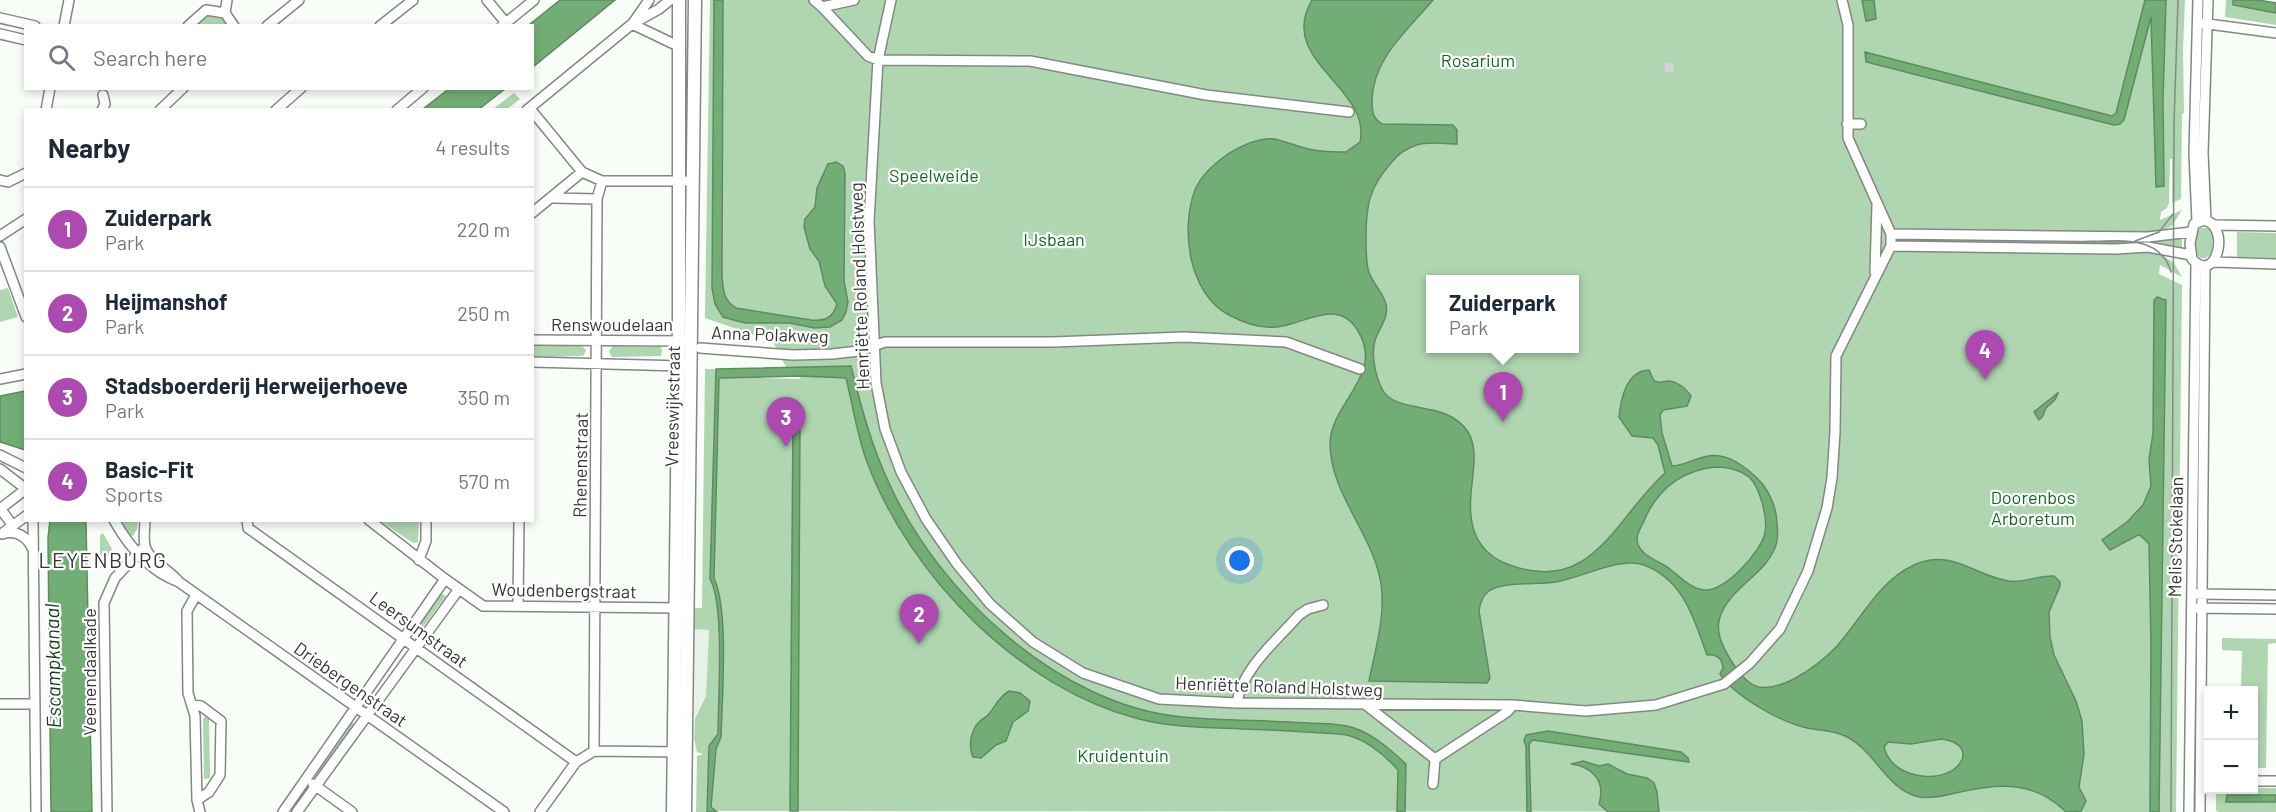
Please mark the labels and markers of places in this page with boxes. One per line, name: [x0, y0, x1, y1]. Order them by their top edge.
pin: 4: [1966, 330, 2004, 380]
pin: 1: [1484, 372, 1522, 422]
pin: 3: [766, 398, 806, 447]
pin: 2: [900, 594, 938, 644]

